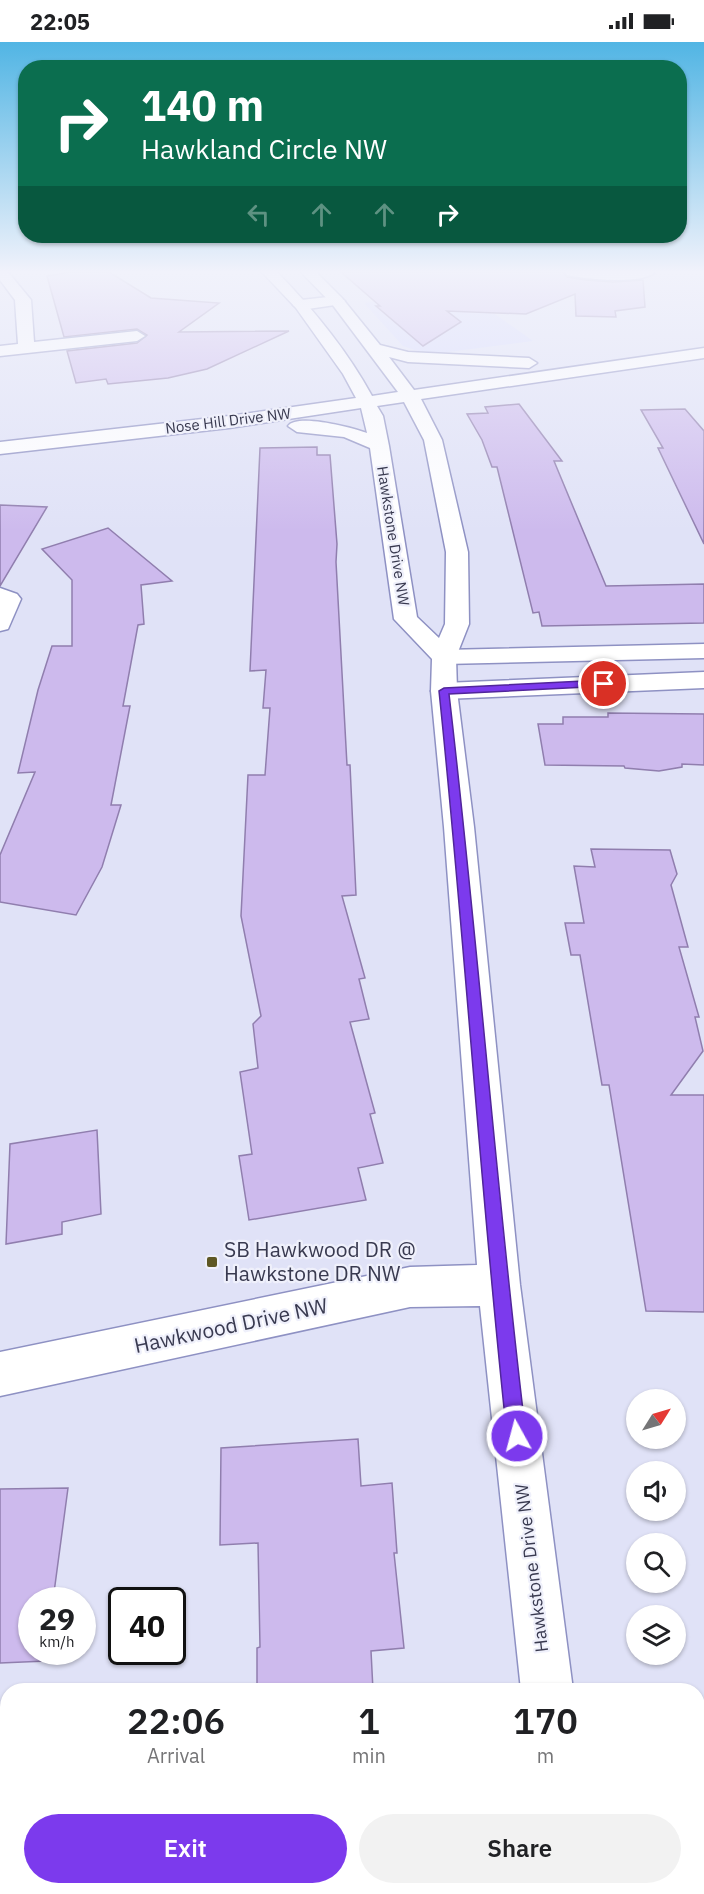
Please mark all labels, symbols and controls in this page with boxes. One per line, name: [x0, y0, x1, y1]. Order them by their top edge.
text: 22:05: [30, 7, 90, 36]
text: 140 m: [141, 78, 264, 133]
icon: right: [42, 84, 120, 162]
text: Hawkland Circle NW: [141, 131, 387, 166]
icon: left: [242, 198, 275, 231]
icon: ahead: [305, 198, 338, 231]
icon: ahead: [368, 198, 401, 231]
icon: right: [431, 198, 464, 231]
street label: Nose Hill Drive NW: [164, 403, 292, 438]
street label: Hawkstone Drive NW: [373, 465, 414, 608]
pin: [578, 658, 629, 709]
icon: arrive: [587, 667, 620, 700]
place label: SB Hawkwood DR @ Hawkstone DR NW: [224, 1235, 416, 1287]
marker: SB Hawkwood DR @ Hawkstone DR NW: [205, 1255, 219, 1269]
street label: Hawkwood Drive NW: [131, 1291, 330, 1359]
north arrow: [626, 1389, 686, 1449]
map controls: [626, 1389, 686, 1665]
position arrow: [485, 1404, 549, 1468]
button: sound: [626, 1461, 686, 1521]
street label: Hawkstone Drive NW: [510, 1483, 553, 1654]
button: search: [626, 1533, 686, 1593]
speed limit sign: 40: [108, 1587, 186, 1665]
text: 29: [39, 1599, 75, 1638]
button: layers: [626, 1605, 686, 1665]
text: km/h: [39, 1632, 75, 1651]
text: 22:06: [127, 1697, 225, 1744]
text: 1: [358, 1697, 380, 1744]
text: 170: [513, 1697, 578, 1744]
text: Arrival: [147, 1742, 205, 1769]
text: min: [352, 1742, 386, 1769]
text: m: [537, 1742, 554, 1769]
button: Exit: [24, 1814, 347, 1883]
button: Share: [359, 1814, 681, 1883]

